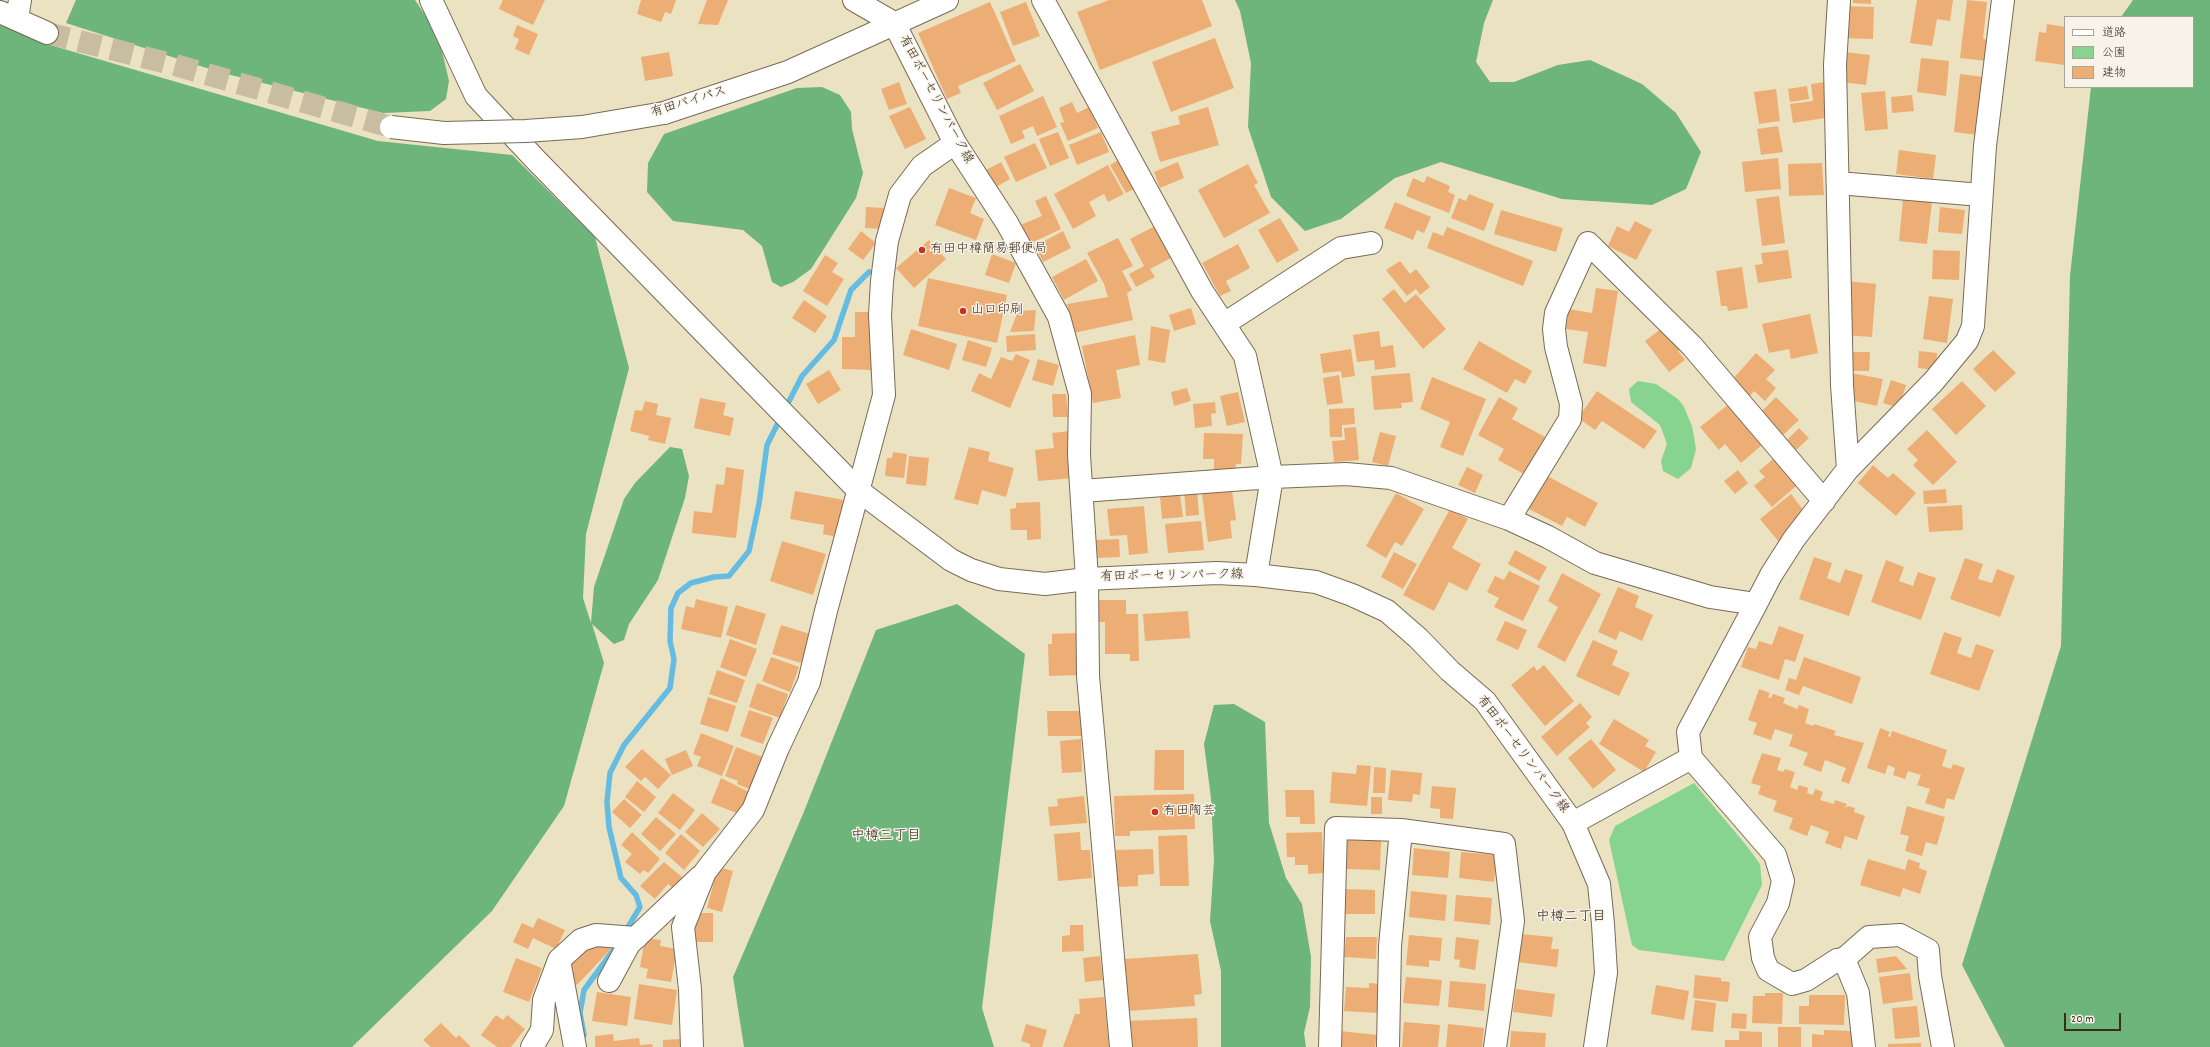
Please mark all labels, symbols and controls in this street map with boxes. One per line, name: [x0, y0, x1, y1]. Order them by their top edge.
legend: [2064, 16, 2194, 88]
text: 道路: [2102, 25, 2126, 42]
street label: 有田ポーセリンパーク線: [895, 33, 975, 167]
text: 公園: [2102, 45, 2126, 62]
text: 建物: [2102, 65, 2126, 82]
street label: 有田バイパス: [649, 84, 729, 122]
place label: 有田中樽簡易郵便局: [930, 242, 1047, 258]
marker: 有田中樽簡易郵便局: [917, 245, 927, 255]
place label: 山口印刷: [971, 303, 1023, 319]
marker: 山口印刷: [958, 306, 968, 316]
street label: 有田ポーセリンパーク線: [1100, 568, 1244, 586]
street label: 有田ポーセリンパーク線: [1473, 693, 1571, 817]
place label: 有田陶芸: [1163, 804, 1215, 820]
marker: 有田陶芸: [1150, 807, 1160, 817]
district label: 中樽三丁目: [851, 829, 921, 845]
district label: 中樽二丁目: [1536, 910, 1606, 926]
scale bar: [2066, 1005, 2123, 1031]
text: 20 m: [2071, 1011, 2094, 1028]

